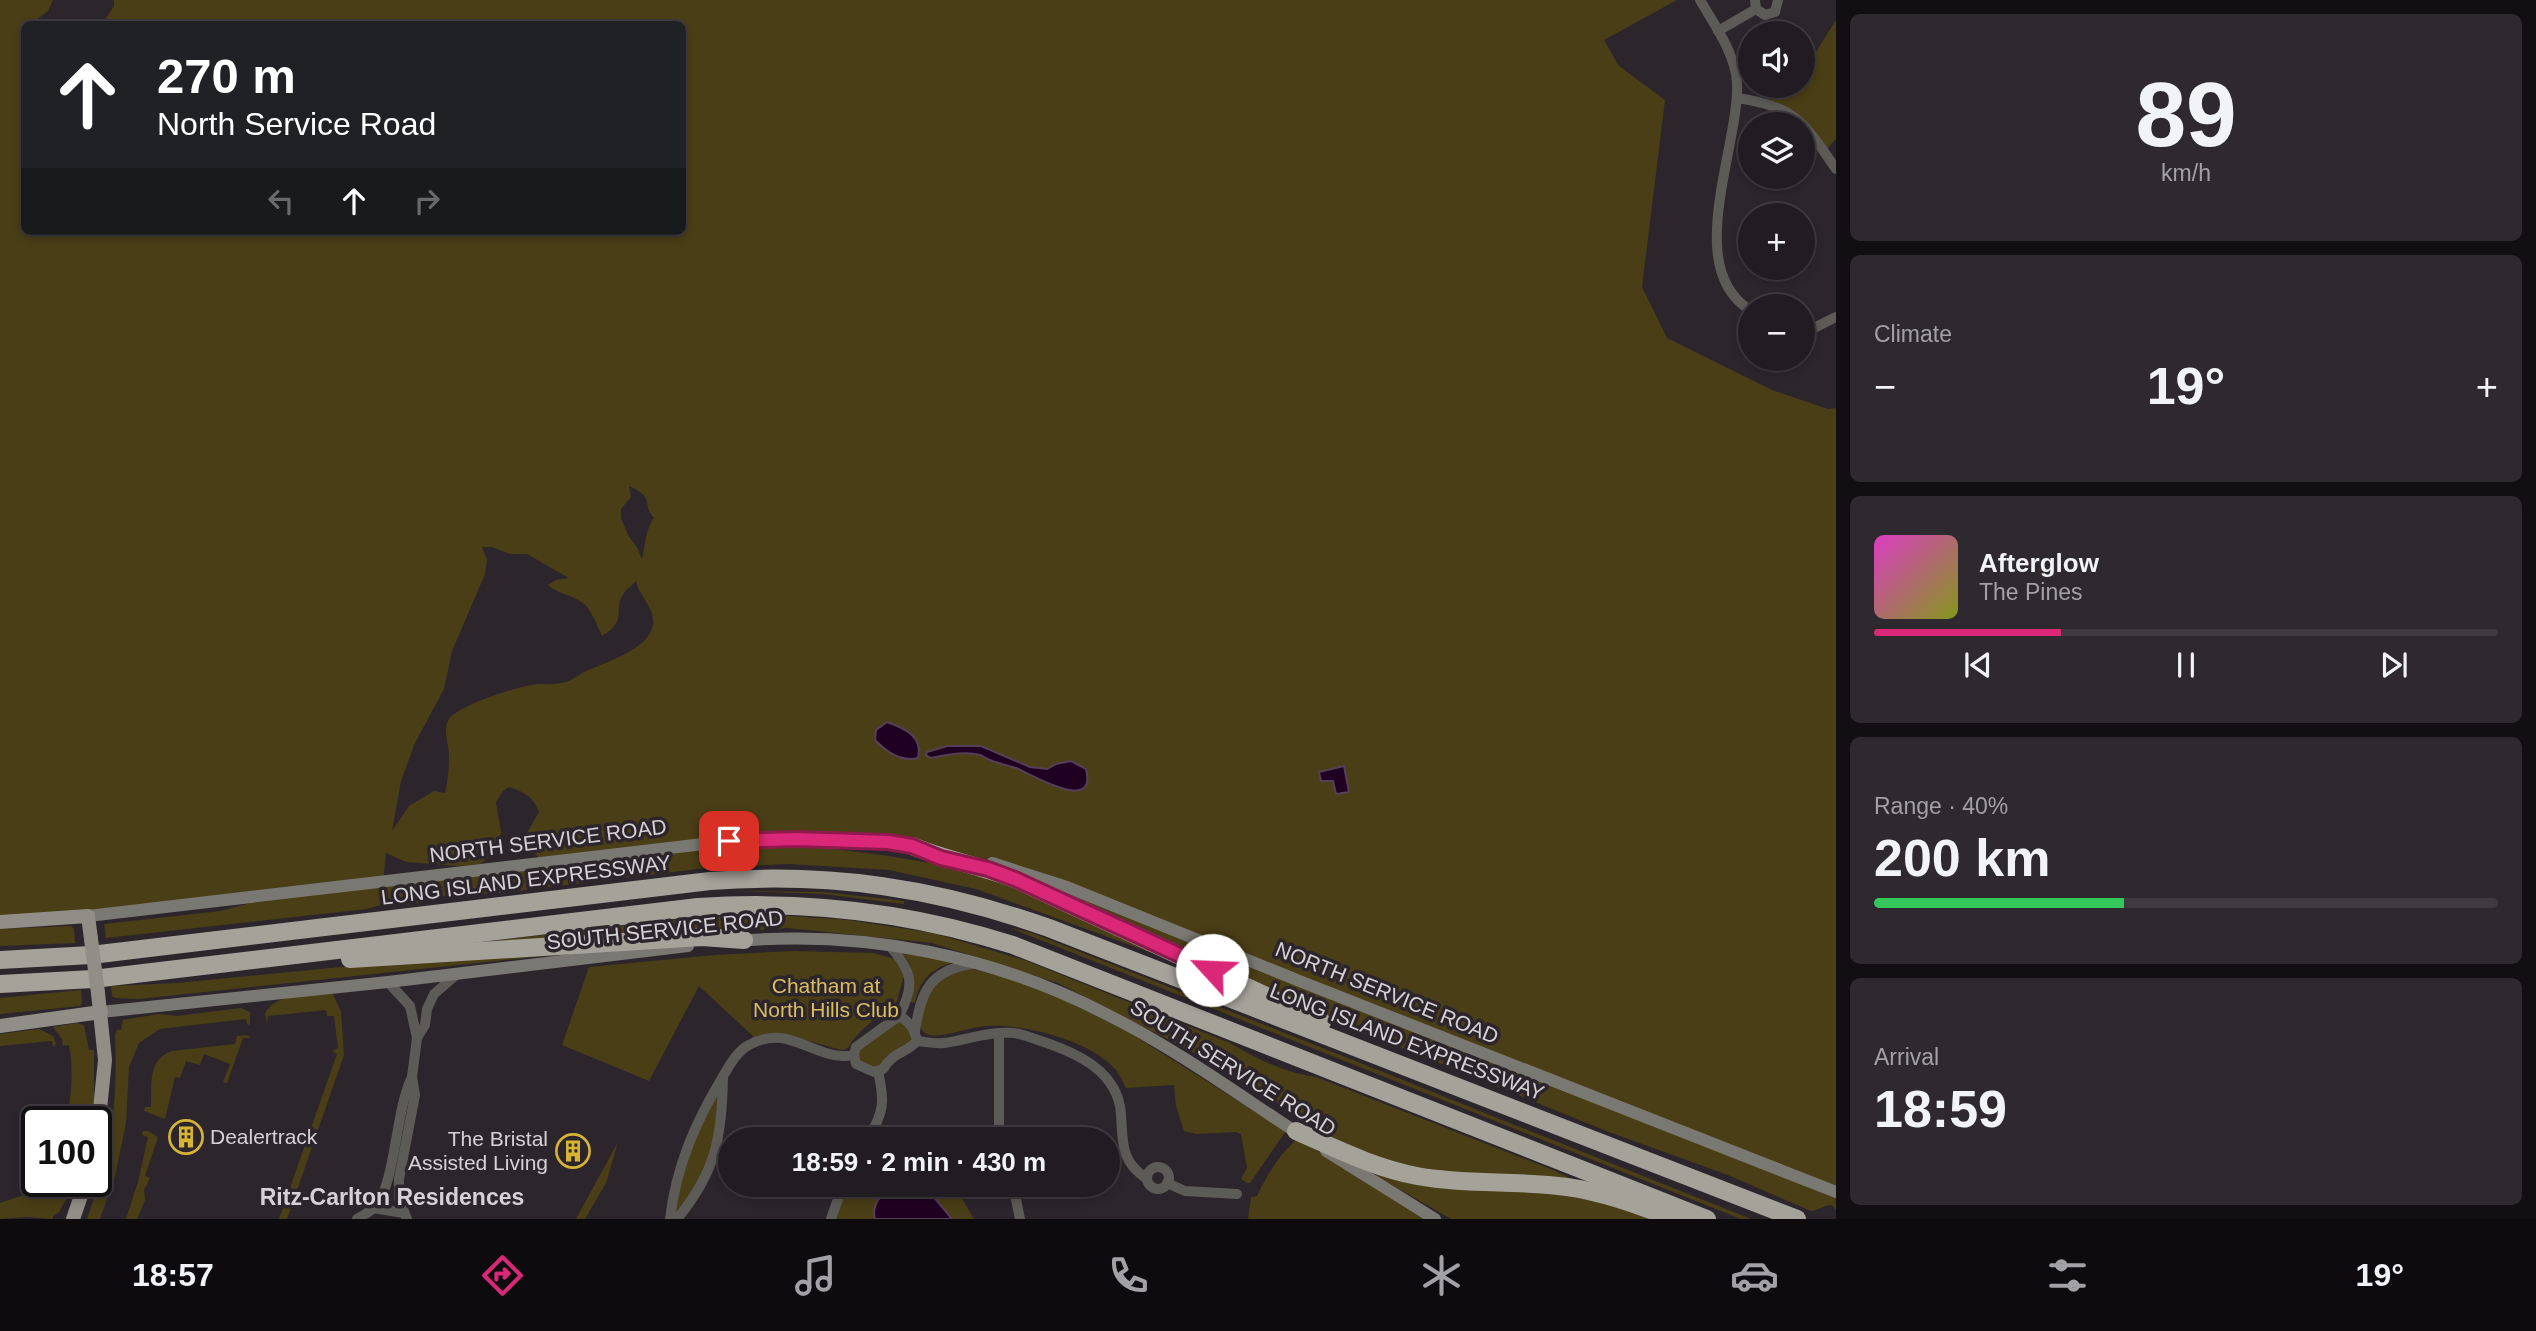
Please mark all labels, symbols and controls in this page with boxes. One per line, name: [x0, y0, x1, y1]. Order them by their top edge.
map controls: [1738, 21, 1815, 371]
button: sound: [1738, 21, 1815, 98]
icon: ahead: [42, 49, 133, 140]
text: 270 m: [157, 49, 296, 103]
text: 89: [2135, 64, 2237, 165]
text: North Service Road: [157, 106, 436, 142]
button: layers: [1738, 112, 1815, 189]
text: km/h: [2161, 160, 2211, 186]
icon: left: [262, 182, 300, 220]
icon: ahead: [335, 182, 373, 220]
icon: right: [408, 182, 446, 220]
button: +: [1738, 203, 1815, 280]
button: −: [1738, 294, 1815, 371]
text: Climate: [1874, 321, 1952, 347]
text: 19°: [2147, 357, 2225, 415]
text: −: [1874, 366, 1896, 408]
text: +: [2476, 366, 2498, 408]
text: Afterglow: [1979, 548, 2099, 578]
text: The Pines: [1979, 579, 2083, 605]
icon: previous: [1959, 646, 1997, 684]
icon: pause: [2167, 646, 2205, 684]
icon: next: [2375, 646, 2413, 684]
text: Range · 40%: [1874, 793, 2008, 819]
pin: [699, 811, 759, 871]
street label: NORTH SERVICE ROAD: [428, 815, 668, 866]
icon: arrive: [710, 822, 748, 860]
text: 200 km: [1874, 829, 2050, 887]
street label: LONG ISLAND EXPRESSWAY: [380, 850, 672, 909]
street label: SOUTH SERVICE ROAD: [546, 906, 784, 953]
position arrow: [1175, 933, 1249, 1007]
street label: NORTH SERVICE ROAD: [1272, 937, 1502, 1048]
park label: Chatham at North Hills Club: [753, 974, 899, 1021]
street label: LONG ISLAND EXPRESSWAY: [1267, 979, 1547, 1105]
street label: SOUTH SERVICE ROAD: [1126, 995, 1340, 1140]
text: Arrival: [1874, 1044, 1939, 1070]
text: 18:59: [1874, 1080, 2007, 1138]
speed limit sign: 100: [21, 1106, 112, 1197]
building icon: Dealertrack: [167, 1118, 205, 1156]
place label: Dealertrack: [210, 1125, 318, 1148]
place label: The Bristal Assisted Living: [408, 1127, 548, 1174]
building icon: The Bristal Assisted Living: [554, 1132, 592, 1170]
text: 18:59 · 2 min · 430 m: [792, 1147, 1046, 1177]
district label: Ritz-Carlton Residences: [260, 1184, 524, 1210]
icon: directions: [478, 1251, 527, 1300]
icon: music: [791, 1251, 840, 1300]
icon: phone: [1104, 1251, 1153, 1300]
icon: climate: [1417, 1251, 1466, 1300]
icon: car: [1730, 1251, 1779, 1300]
icon: filters: [2043, 1251, 2092, 1300]
text: 18:57: [132, 1257, 214, 1293]
text: 19°: [2356, 1257, 2404, 1293]

